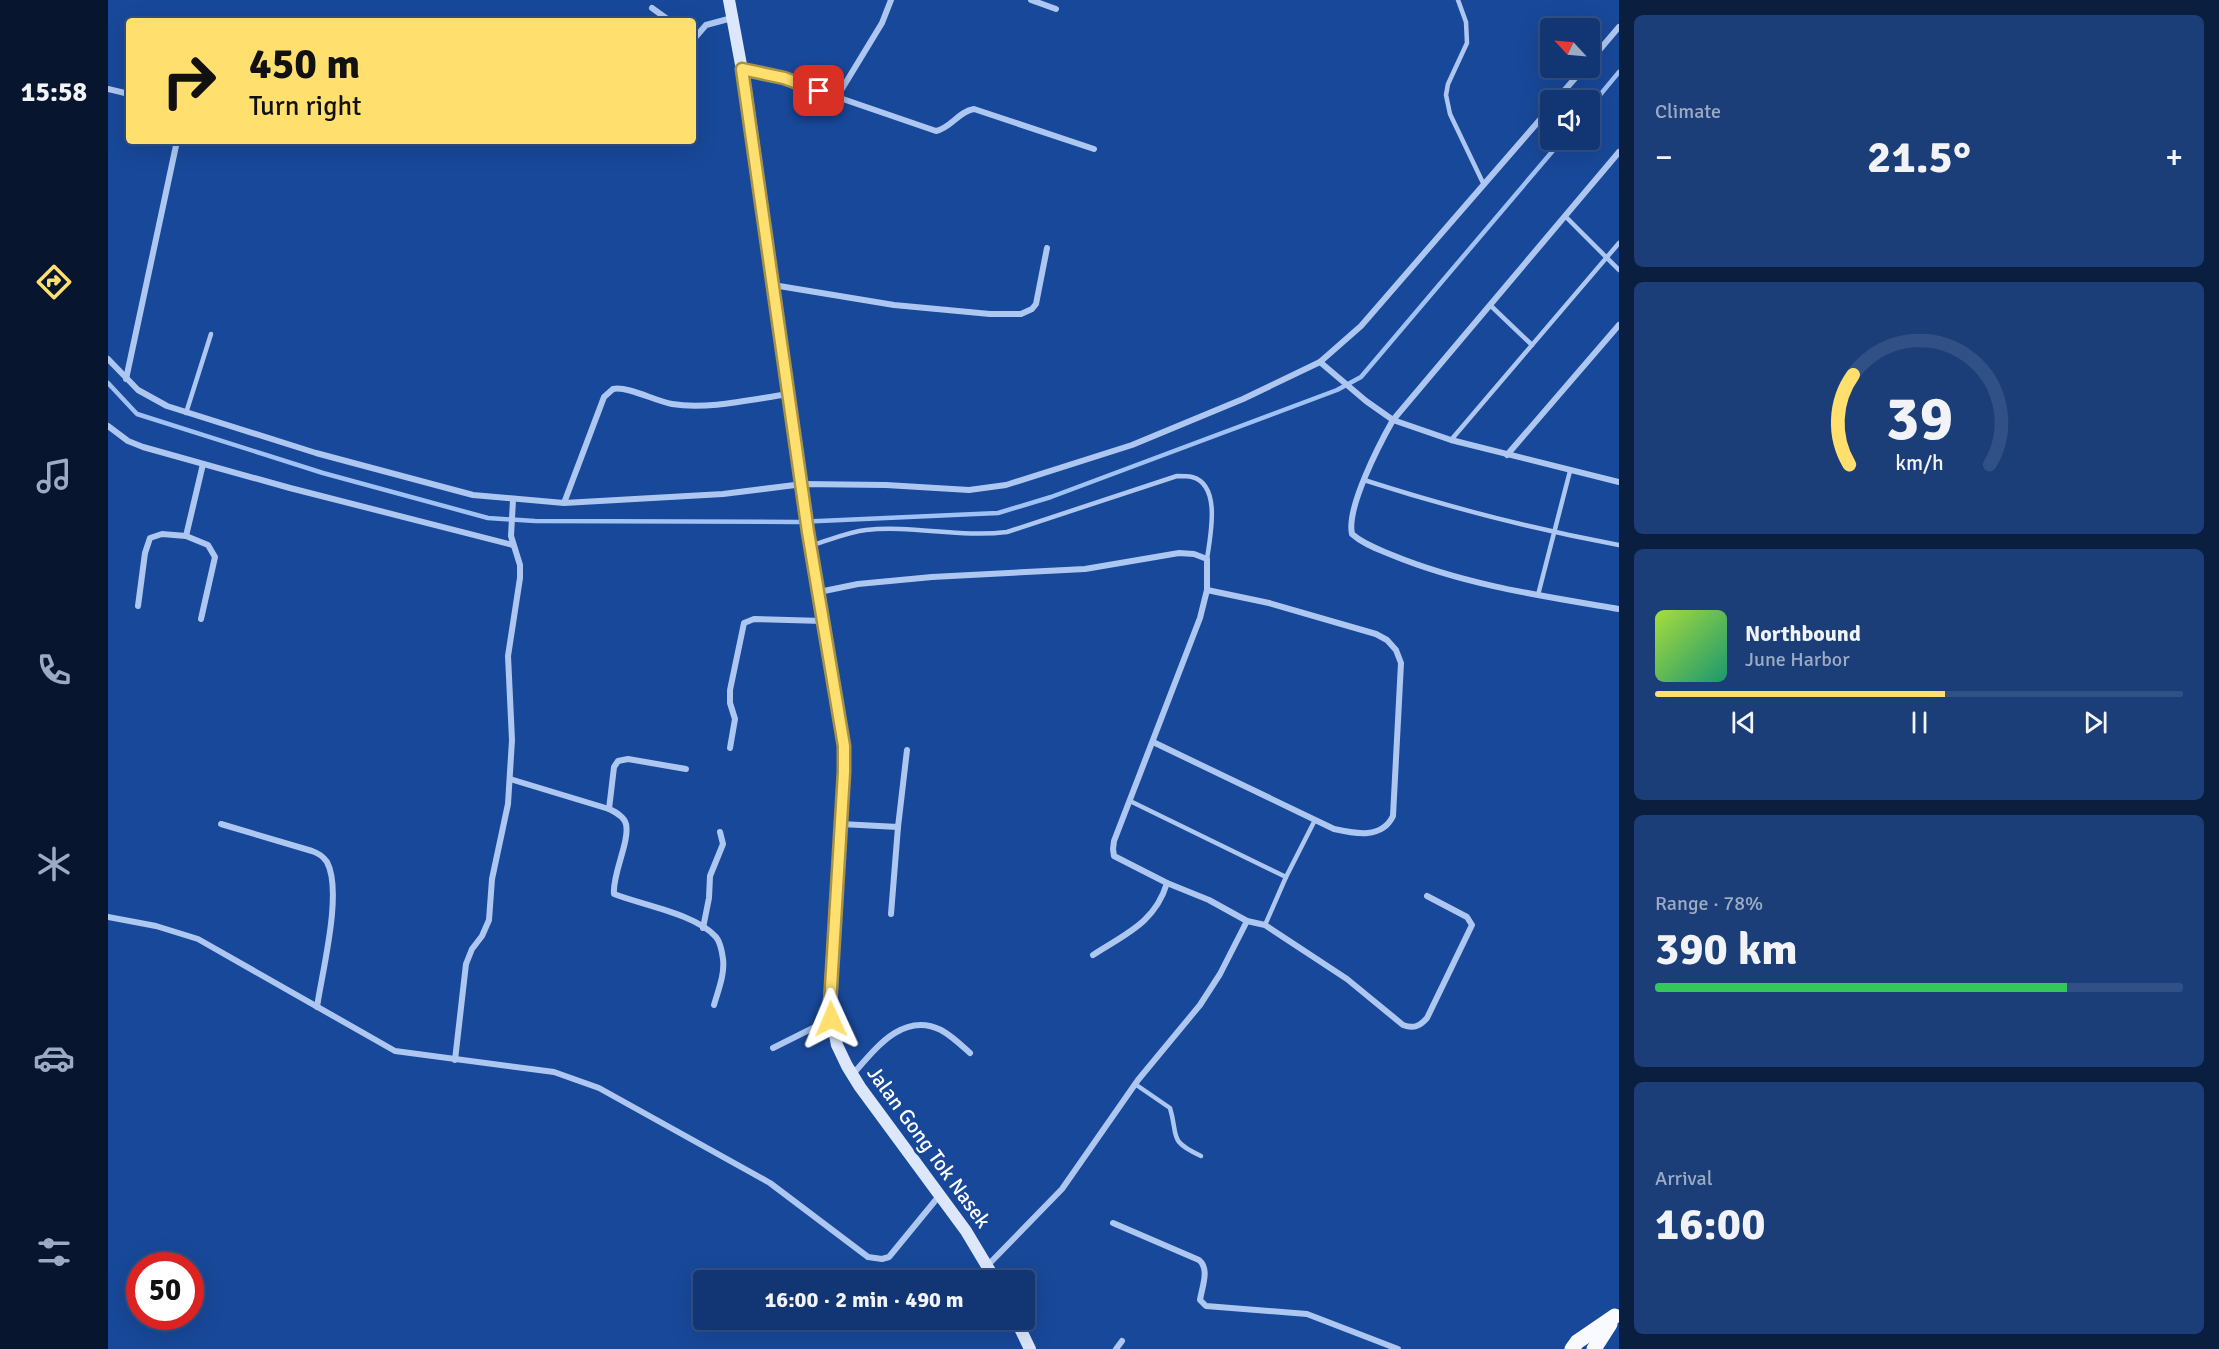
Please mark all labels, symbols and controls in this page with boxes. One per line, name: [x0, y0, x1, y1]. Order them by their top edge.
north arrow: [1540, 18, 1600, 78]
map controls: [1540, 18, 1600, 150]
text: 450 m: [249, 39, 360, 90]
icon: right: [150, 42, 228, 120]
pin: [793, 65, 844, 116]
icon: arrive: [802, 74, 835, 107]
text: 15:58: [21, 76, 87, 109]
text: Turn right: [249, 90, 362, 123]
button: sound: [1540, 90, 1600, 150]
text: Climate: [1655, 99, 1721, 124]
text: 21.5°: [1867, 130, 1971, 185]
text: −: [1655, 137, 1673, 178]
text: +: [2165, 137, 2183, 178]
icon: directions: [33, 261, 75, 303]
text: 39: [1885, 380, 1953, 457]
text: km/h: [1895, 450, 1943, 476]
icon: music: [33, 455, 75, 497]
text: Northbound: [1745, 620, 1861, 647]
text: June Harbor: [1745, 647, 1850, 672]
icon: phone: [33, 649, 75, 691]
icon: previous: [1727, 706, 1760, 739]
icon: pause: [1903, 706, 1936, 739]
icon: next: [2079, 706, 2112, 739]
icon: climate: [33, 843, 75, 885]
text: Range · 78%: [1655, 891, 1763, 916]
text: 390 km: [1655, 922, 1798, 977]
position arrow: [799, 987, 863, 1051]
icon: car: [33, 1037, 75, 1079]
street label: Jalan Gong Tok Nasek: [862, 1061, 997, 1233]
text: Arrival: [1655, 1166, 1713, 1191]
text: 16:00: [1655, 1197, 1765, 1252]
icon: filters: [33, 1231, 75, 1273]
speed limit sign: 50: [126, 1252, 204, 1330]
text: 16:00 · 2 min · 490 m: [764, 1286, 964, 1313]

